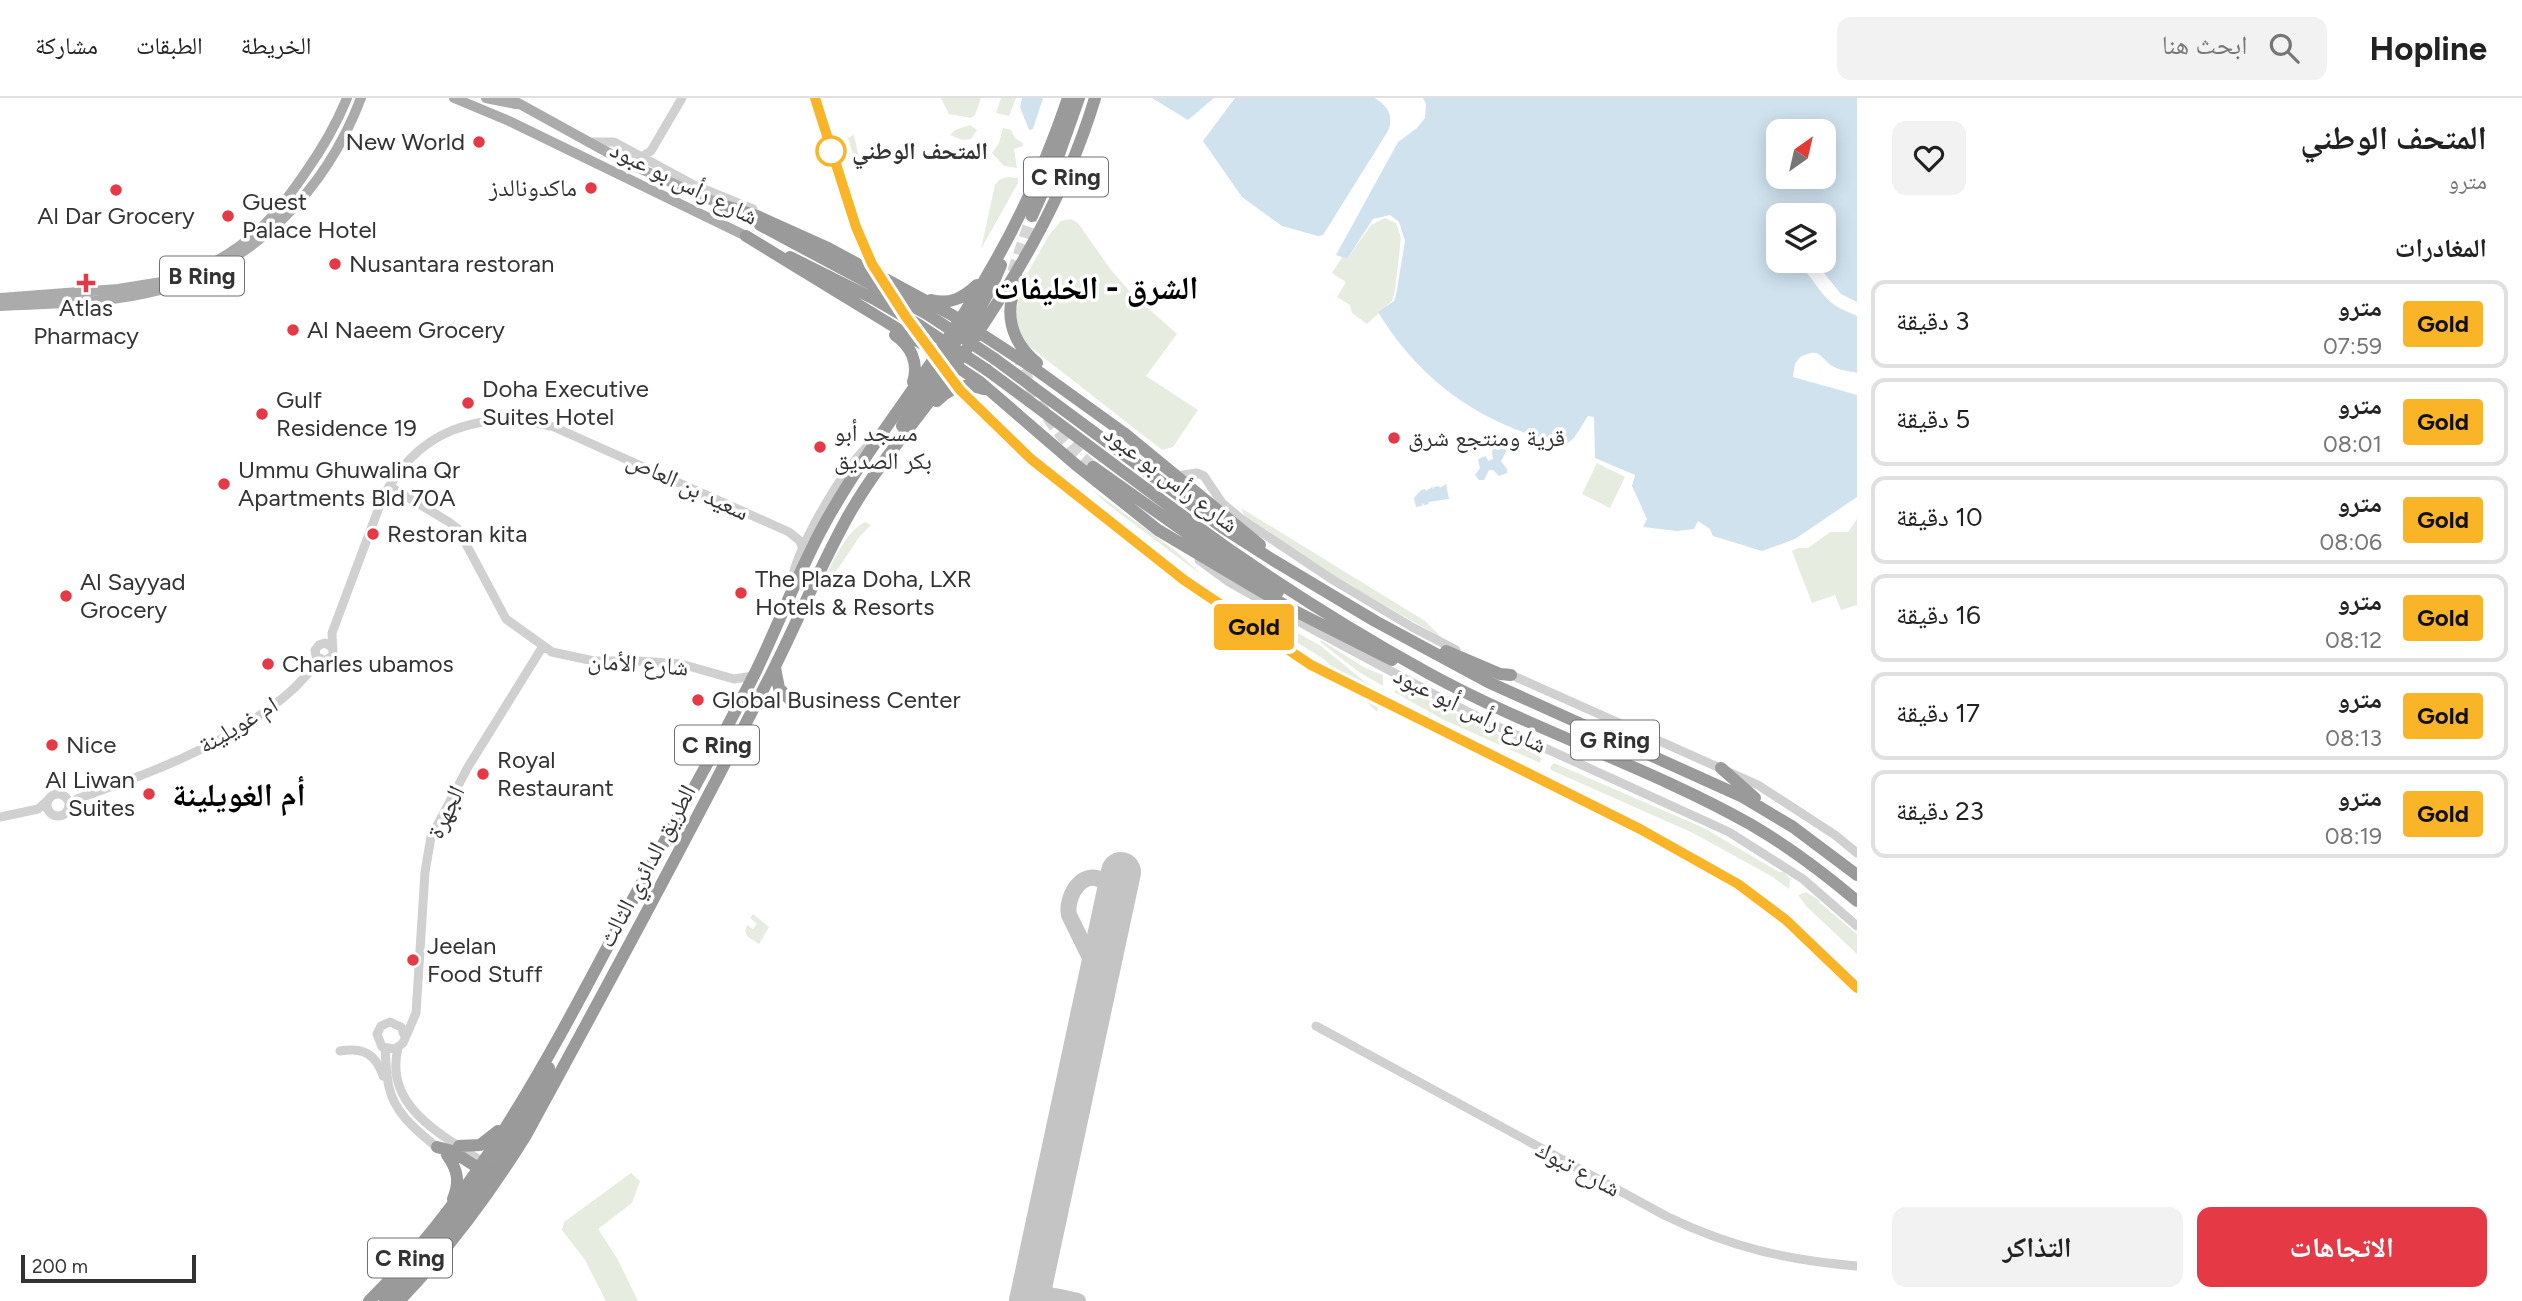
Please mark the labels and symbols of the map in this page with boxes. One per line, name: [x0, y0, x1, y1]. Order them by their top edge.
north arrow: [1766, 119, 1836, 189]
place label: New World: [345, 127, 465, 156]
marker: New World: [471, 134, 487, 150]
street label: شارع رأس بو عبود: [605, 134, 763, 232]
marker: المتحف الوطني: [816, 136, 846, 166]
place label: المتحف الوطني: [852, 136, 988, 170]
road number: C Ring: [1024, 158, 1108, 197]
place label: ماكدونالدز: [488, 173, 577, 202]
marker: ماكدونالدز: [583, 180, 599, 196]
marker: Al Dar Grocery: [108, 182, 124, 198]
place label: Guest Palace Hotel: [242, 187, 377, 244]
place label: Al Dar Grocery: [37, 201, 195, 230]
marker: Guest Palace Hotel: [220, 208, 236, 224]
place label: Nusantara restoran: [349, 249, 554, 278]
road number: B Ring: [160, 256, 244, 295]
marker: Nusantara restoran: [327, 256, 343, 272]
district label: الشرق - الخليفات: [994, 269, 1198, 307]
marker: Atlas Pharmacy: [78, 275, 94, 291]
place label: Atlas Pharmacy: [33, 293, 139, 350]
place label: Al Naeem Grocery: [307, 315, 505, 344]
marker: Al Naeem Grocery: [285, 322, 301, 338]
place label: Doha Executive Suites Hotel: [482, 374, 649, 431]
place label: Gulf Residence 19: [276, 385, 417, 442]
marker: Doha Executive Suites Hotel: [460, 395, 476, 411]
marker: Gulf Residence 19: [254, 406, 270, 422]
place label: مسجد أبو بكر الصديق: [834, 418, 932, 475]
street label: شارع رأس بو عبود: [1098, 419, 1244, 539]
place label: قرية ومنتجع شرق: [1408, 423, 1565, 453]
marker: قرية ومنتجع شرق: [1386, 430, 1402, 446]
marker: مسجد أبو بكر الصديق: [812, 439, 828, 455]
street label: سعيد بن العاص: [623, 445, 754, 526]
place label: Ummu Ghuwalina Qr Apartments Bld 70A: [238, 455, 460, 512]
marker: Ummu Ghuwalina Qr Apartments Bld 70A: [216, 476, 232, 492]
place label: Restoran kita: [387, 519, 527, 548]
marker: Restoran kita: [365, 526, 381, 542]
place label: The Plaza Doha, LXR Hotels & Resorts: [755, 564, 972, 621]
place label: Al Sayyad Grocery: [80, 567, 186, 624]
marker: The Plaza Doha, LXR Hotels & Resorts: [733, 585, 749, 601]
marker: Al Sayyad Grocery: [58, 588, 74, 604]
line badge: Gold: [1205, 604, 1303, 650]
street label: شارع الأمان: [587, 646, 689, 682]
place label: Charles ubamos: [282, 649, 454, 678]
marker: Charles ubamos: [260, 656, 276, 672]
street label: شارع رأس أبو عبود: [1389, 660, 1551, 760]
place label: Global Business Center: [712, 685, 961, 714]
street label: ام غويلينة: [193, 690, 284, 761]
marker: Global Business Center: [690, 692, 706, 708]
road number: G Ring: [1571, 720, 1659, 760]
road number: C Ring: [675, 726, 759, 764]
place label: Nice: [66, 730, 116, 759]
marker: Nice: [44, 737, 60, 753]
place label: Royal Restaurant: [497, 745, 614, 802]
place label: Al Liwan Suites: [45, 765, 135, 822]
marker: Royal Restaurant: [475, 766, 491, 782]
district label: أم الغويلينة: [172, 776, 306, 817]
street label: الطريق الدائري الثالث: [591, 779, 706, 955]
street label: الجهرة: [420, 781, 471, 843]
marker: Al Liwan Suites: [141, 786, 157, 802]
place label: Jeelan Food Stuff: [427, 931, 543, 988]
marker: Jeelan Food Stuff: [405, 952, 421, 968]
street label: شارع تبوك: [1531, 1134, 1625, 1204]
road number: C Ring: [368, 1238, 452, 1278]
scale bar: [21, 1252, 196, 1284]

